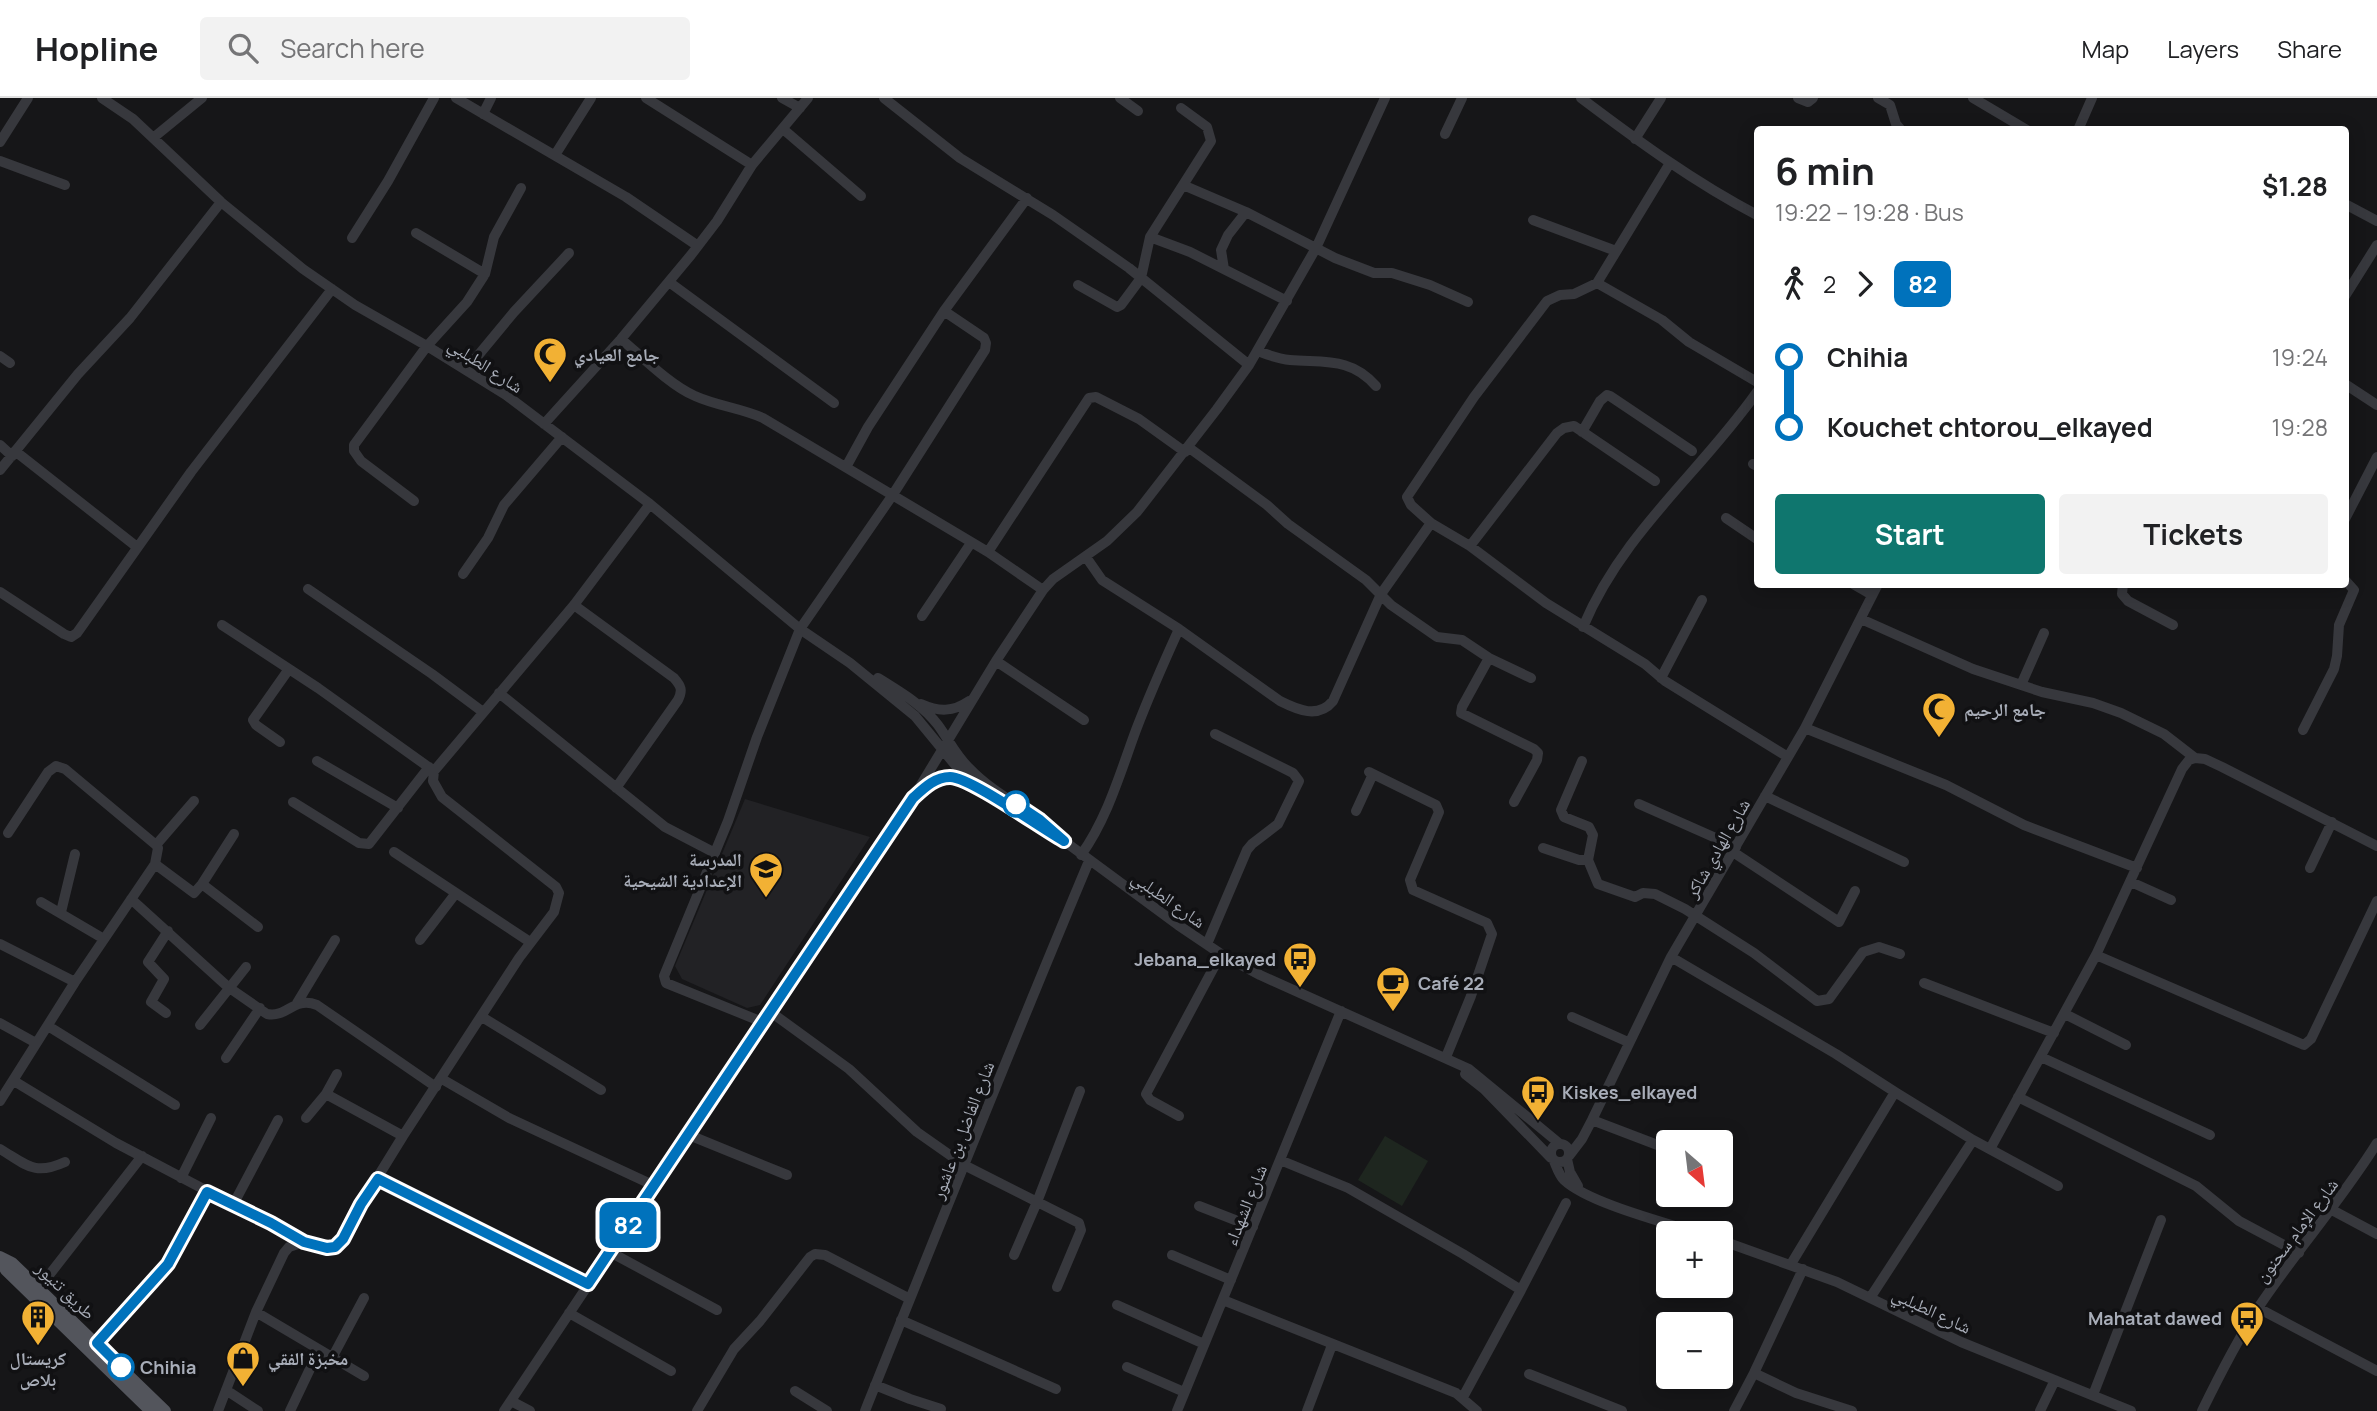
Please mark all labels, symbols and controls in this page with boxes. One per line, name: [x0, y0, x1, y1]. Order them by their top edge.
search box: [200, 17, 690, 80]
text: Hopline: [35, 26, 158, 71]
icon: search: [224, 29, 262, 67]
text: Search here: [280, 30, 425, 66]
text: Map: [2082, 32, 2129, 65]
text: Layers: [2167, 32, 2239, 65]
text: Share: [2277, 32, 2342, 65]
text: 6 min: [1775, 144, 1875, 196]
text: $1.28: [2262, 168, 2328, 204]
text: 19:22 – 19:28 · Bus: [1775, 196, 1964, 228]
icon: walk: [1775, 265, 1813, 303]
icon: forward: [1846, 265, 1884, 303]
text: 82: [1908, 267, 1937, 300]
text: 2: [1823, 268, 1836, 300]
street label: شارع الطبلبي: [442, 332, 528, 401]
mosque icon: جامع العيادي: [531, 335, 569, 384]
text: Chihia: [1827, 339, 1908, 375]
text: 19:24: [2272, 341, 2328, 373]
place label: جامع العيادي: [574, 342, 660, 369]
text: Kouchet chtorou_elkayed: [1827, 409, 2153, 445]
text: 19:28: [2271, 411, 2328, 443]
button: Start: [1775, 494, 2045, 574]
button: Tickets: [2059, 494, 2328, 574]
mosque icon: جامع الرحيم: [1920, 690, 1958, 739]
place label: جامع الرحيم: [1964, 697, 2046, 722]
unlabelled marker: [1003, 791, 1029, 817]
street label: شارع الهادي شاكر: [1678, 794, 1758, 905]
place label: المدرسة الإعدادية الشيحية: [623, 847, 742, 892]
school or university icon: المدرسة الإعدادية الشيحية: [747, 850, 785, 899]
street label: شارع الطبلبي: [1125, 865, 1211, 936]
bus stop icon: Jebana_elkayed: [1281, 940, 1319, 989]
place label: Jebana_elkayed: [1134, 947, 1276, 971]
cafe icon: Café 22: [1374, 964, 1412, 1013]
place label: Café 22: [1418, 971, 1484, 995]
street label: شارع الفاضل بن عاشور: [924, 1058, 999, 1203]
bus stop icon: Kiskes_elkayed: [1519, 1073, 1557, 1122]
place label: Kiskes_elkayed: [1562, 1080, 1697, 1104]
north arrow: [1656, 1130, 1732, 1208]
map controls: [1656, 1130, 1733, 1389]
street label: شارع الشهداء: [1218, 1161, 1272, 1249]
street label: شارع الإمام سحنون: [2249, 1173, 2344, 1288]
line badge: 82: [596, 1202, 660, 1248]
text: 82: [614, 1208, 643, 1241]
button: +: [1656, 1221, 1733, 1298]
street label: طريق تنيور: [30, 1255, 101, 1324]
street label: شارع الطبلبي: [1887, 1281, 1975, 1342]
building icon: كريستال بلاص: [19, 1298, 57, 1347]
bus stop icon: Mahatat dawed: [2228, 1299, 2266, 1348]
place label: Mahatat dawed: [2088, 1306, 2222, 1330]
button: −: [1656, 1312, 1733, 1389]
shop icon: مخبزة الفقي: [224, 1339, 262, 1388]
place label: كريستال بلاص: [10, 1346, 66, 1391]
place label: مخبزة الفقي: [268, 1346, 348, 1373]
marker: Chihia: [108, 1354, 134, 1380]
place label: Chihia: [140, 1355, 196, 1379]

